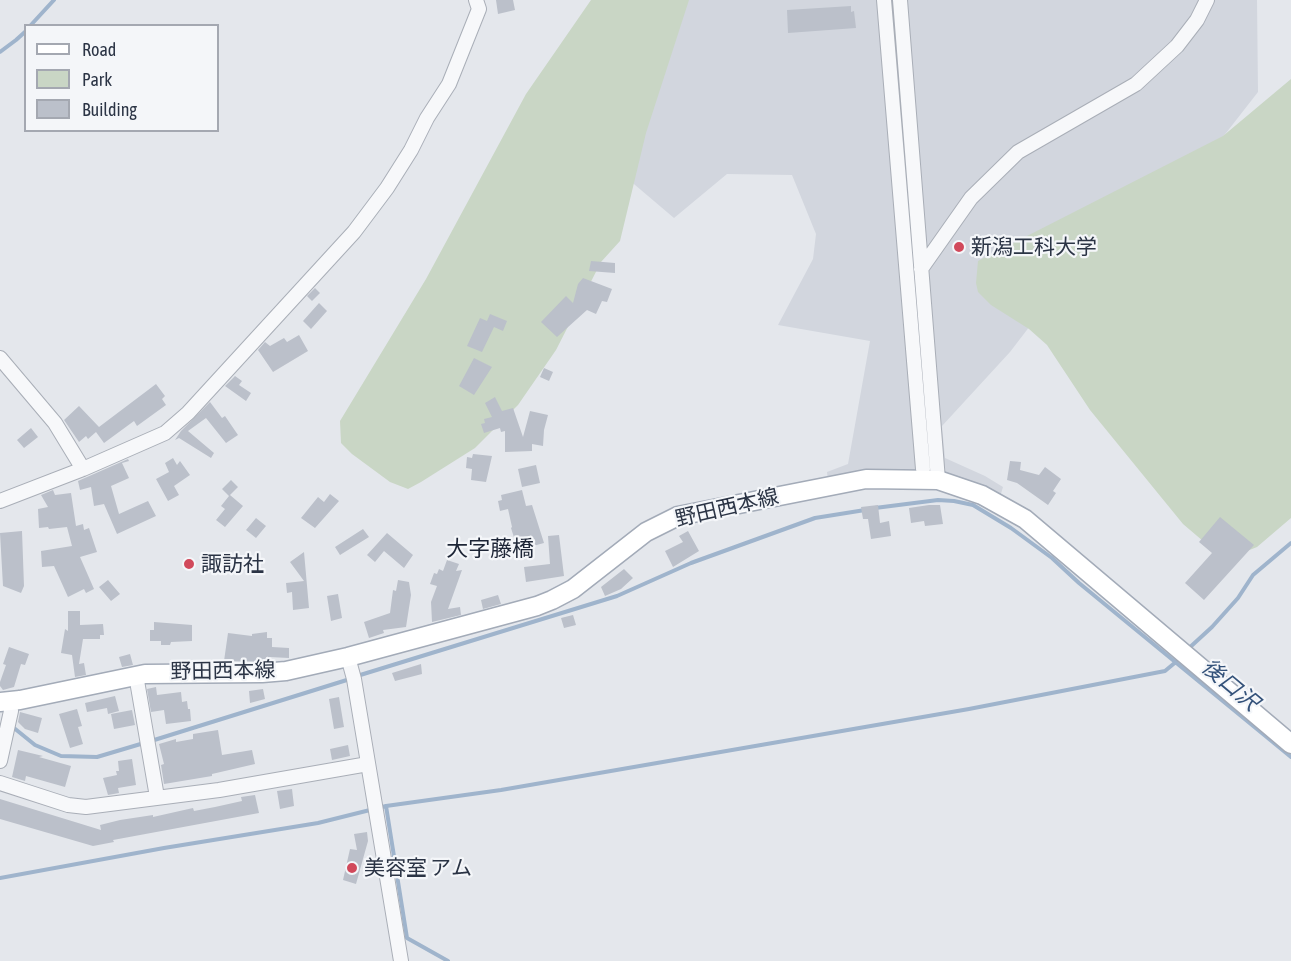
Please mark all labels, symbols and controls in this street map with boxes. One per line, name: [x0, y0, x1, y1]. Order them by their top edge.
legend: [24, 24, 219, 132]
text: Road: [82, 39, 116, 60]
text: Park: [82, 69, 112, 90]
text: Building: [82, 99, 137, 120]
place label: 新潟工科大学: [971, 234, 1097, 260]
marker: 新潟工科大学: [952, 240, 966, 254]
street label: 野田西本線: [673, 484, 781, 532]
district label: 大字藤橋: [446, 536, 534, 562]
place label: 諏訪社: [201, 551, 264, 577]
marker: 諏訪社: [182, 557, 196, 571]
water label: 後口沢: [1196, 654, 1264, 716]
street label: 野田西本線: [170, 657, 276, 685]
place label: 美容室 アム: [364, 855, 472, 881]
marker: 美容室 アム: [345, 861, 359, 875]

